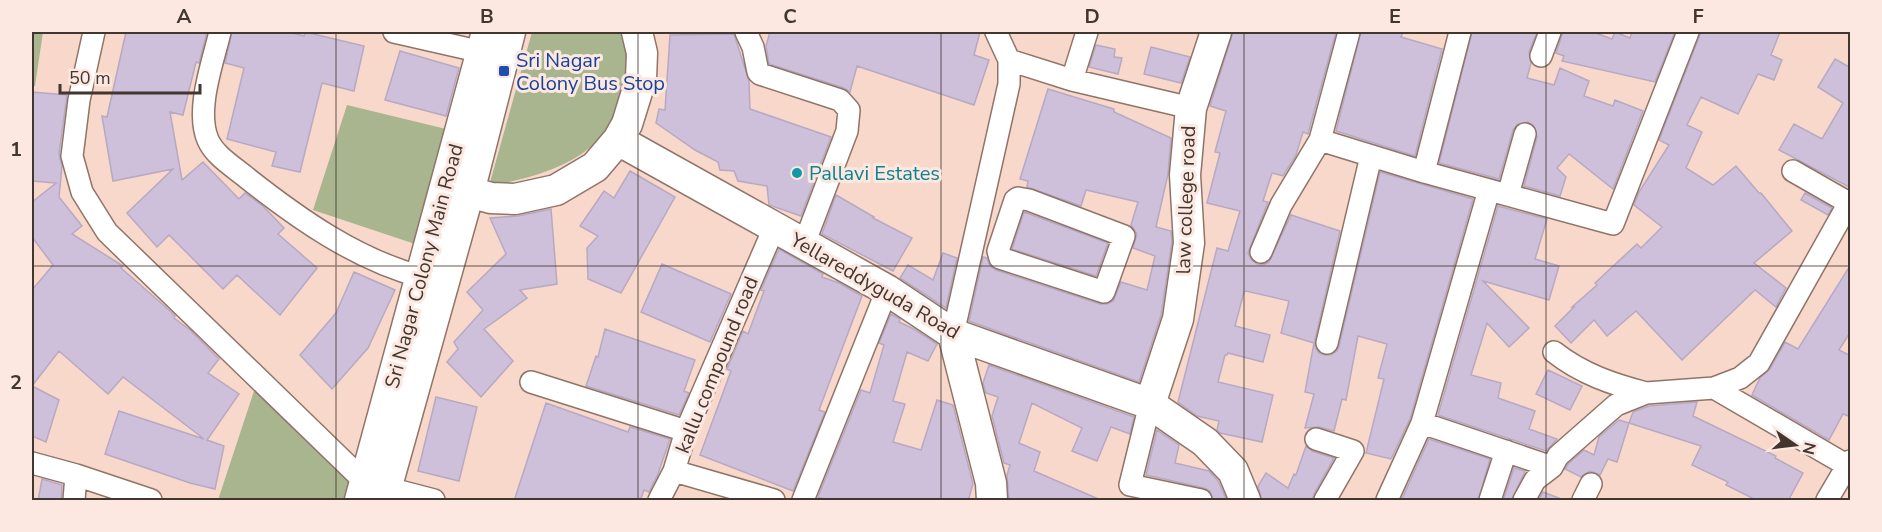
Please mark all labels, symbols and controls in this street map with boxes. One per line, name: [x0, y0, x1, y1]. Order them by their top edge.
text: A: [177, 3, 192, 30]
text: B: [480, 3, 494, 30]
text: C: [783, 3, 797, 30]
text: D: [1084, 3, 1100, 30]
text: E: [1389, 3, 1401, 30]
text: F: [1692, 3, 1704, 30]
place label: Sri Nagar Colony Bus Stop: [516, 47, 665, 97]
scale bar: [60, 57, 200, 95]
marker: Sri Nagar Colony Bus Stop: [497, 64, 511, 78]
text: 50 m: [69, 66, 111, 90]
street label: law college road: [1170, 125, 1202, 275]
text: 1: [10, 136, 22, 163]
street label: Sri Nagar Colony Main Road: [378, 141, 470, 391]
place label: Pallavi Estates: [809, 160, 940, 187]
marker: Pallavi Estates: [790, 166, 804, 180]
street label: Yellareddyguda Road: [784, 226, 965, 346]
street label: kallu compound road: [669, 273, 765, 457]
text: 2: [10, 369, 22, 396]
north arrow: [1765, 415, 1825, 475]
text: N: [1796, 440, 1821, 457]

